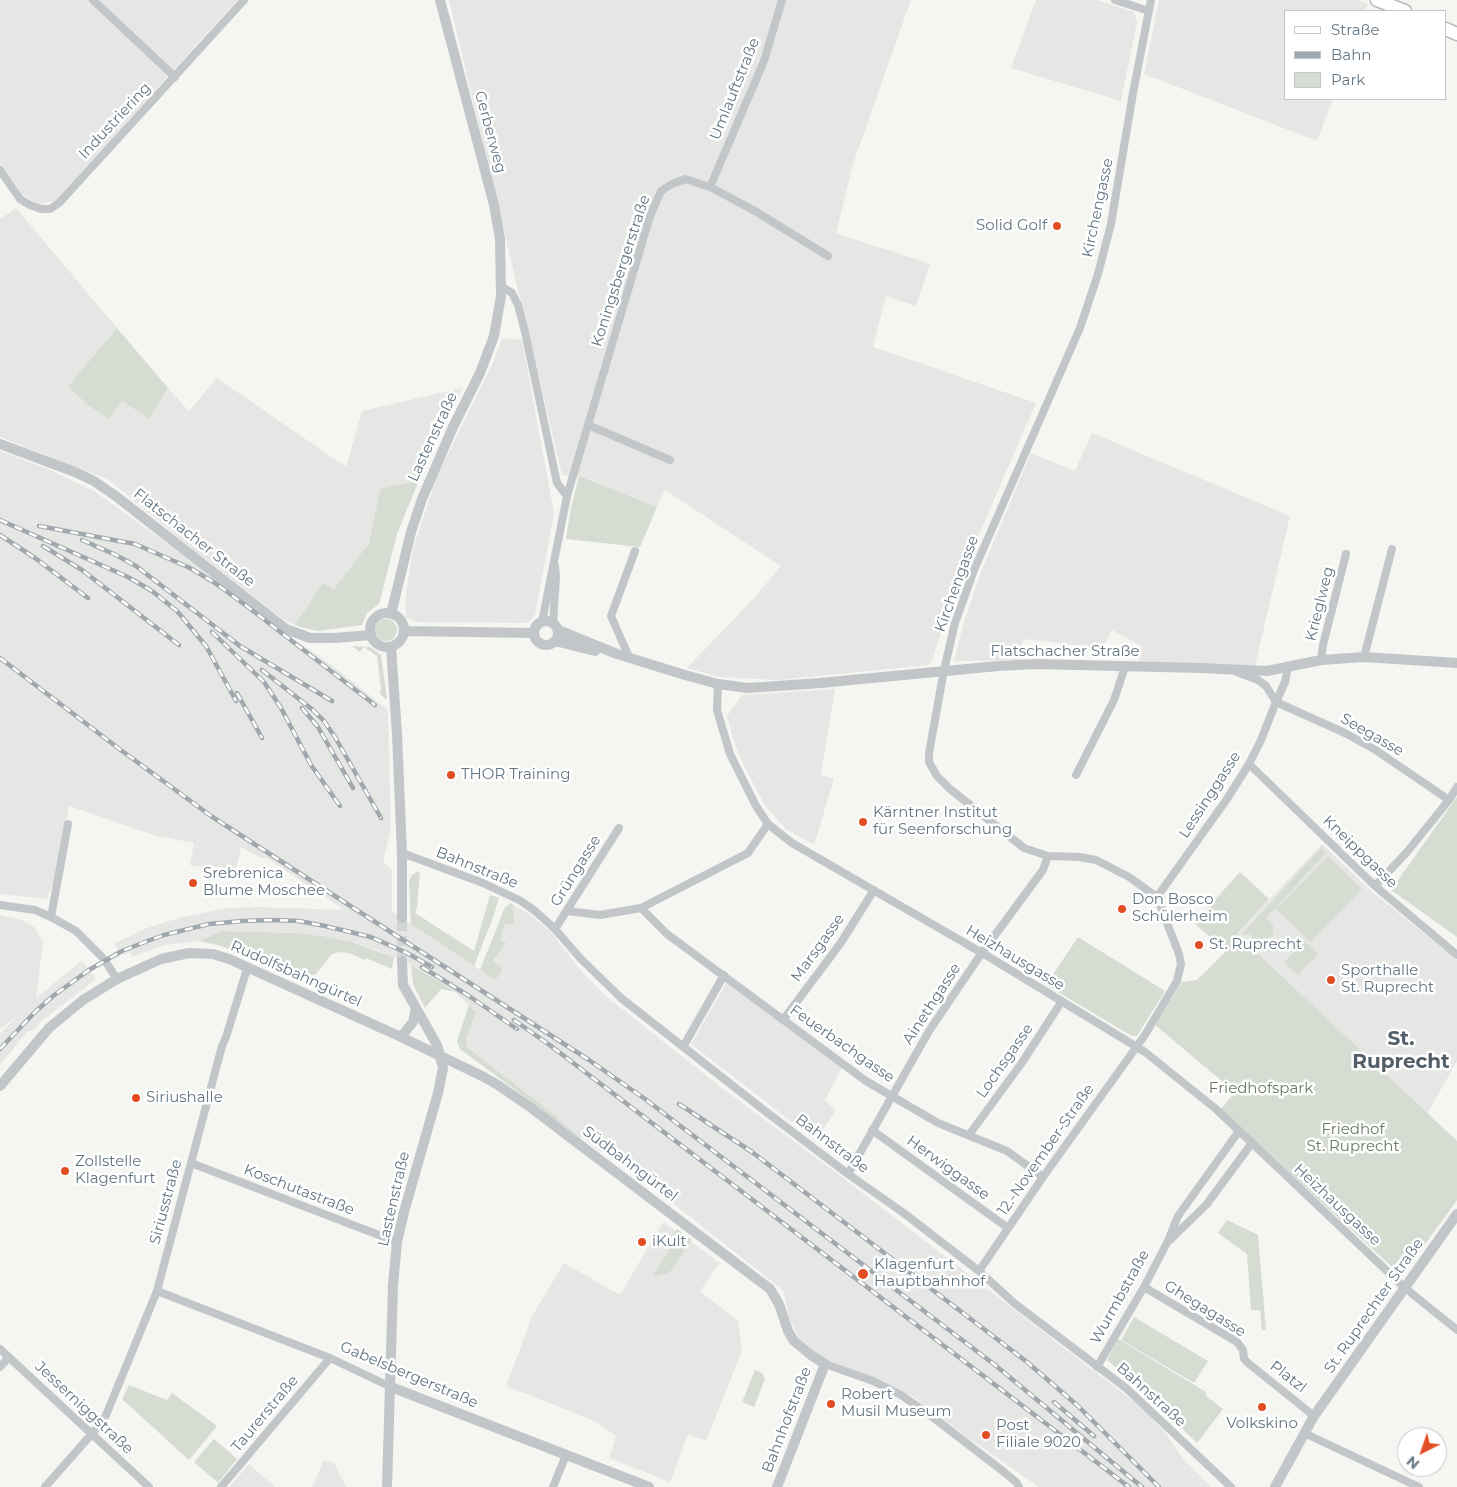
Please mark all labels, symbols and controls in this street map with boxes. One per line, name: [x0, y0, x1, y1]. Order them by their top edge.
legend: [1284, 10, 1447, 100]
text: Straße: [1331, 20, 1380, 39]
street label: Umlauftstraße: [706, 35, 764, 143]
text: Bahn: [1331, 45, 1371, 64]
text: Park: [1331, 70, 1365, 89]
street label: Industriering: [75, 79, 155, 163]
street label: Gerberweg: [470, 89, 510, 175]
street label: Kirchengasse: [1079, 157, 1117, 259]
street label: Koningsbergerstraße: [588, 193, 654, 349]
place label: Solid Golf: [976, 217, 1047, 235]
marker: Solid Golf: [1051, 220, 1063, 232]
street label: Lastenstraße: [404, 389, 462, 485]
street label: Flatschacher Straße: [130, 485, 258, 591]
street label: Kirchengasse: [931, 533, 983, 635]
street label: Krieglweg: [1302, 565, 1338, 643]
street label: Flatschacher Straße: [990, 643, 1140, 661]
street label: Seegasse: [1337, 710, 1407, 760]
street label: Lessinggasse: [1175, 748, 1245, 842]
place label: THOR Training: [461, 766, 570, 784]
marker: THOR Training: [445, 769, 457, 781]
place label: Kärntner Institut für Seenforschung: [873, 804, 1012, 839]
street label: Kneippgasse: [1319, 812, 1401, 892]
marker: Kärntner Institut für Seenforschung: [857, 816, 869, 828]
street label: Grüngasse: [547, 832, 605, 910]
street label: Bahnstraße: [433, 843, 521, 893]
place label: Srebrenica Blume Moschee: [203, 865, 325, 900]
marker: Srebrenica Blume Moschee: [187, 877, 199, 889]
place label: Don Bosco Schülerheim: [1132, 891, 1228, 926]
marker: Don Bosco Schülerheim: [1116, 903, 1128, 915]
street label: Marsgasse: [787, 911, 849, 985]
street label: Heizhausgasse: [962, 921, 1068, 995]
place label: St. Ruprecht: [1209, 936, 1302, 954]
street label: Rudolfsbahngürtel: [228, 937, 364, 1011]
marker: St. Ruprecht: [1193, 939, 1205, 951]
street label: Ainethgasse: [899, 960, 965, 1048]
place label: Sporthalle St. Ruprecht: [1341, 962, 1434, 997]
marker: Sporthalle St. Ruprecht: [1325, 974, 1337, 986]
street label: Feuerbachgasse: [786, 1001, 898, 1087]
street label: Lochsgasse: [973, 1020, 1037, 1102]
district label: St. Ruprecht: [1352, 1027, 1450, 1074]
park label: Friedhofspark: [1209, 1080, 1313, 1098]
street label: 12.-November-Straße: [994, 1081, 1098, 1219]
place label: Siriushalle: [146, 1089, 223, 1107]
marker: Siriushalle: [130, 1092, 142, 1104]
street label: Bahnstraße: [792, 1111, 872, 1177]
park label: Friedhof St. Ruprecht: [1306, 1121, 1400, 1156]
street label: Südbahngürtel: [579, 1122, 681, 1206]
street label: Herwiggasse: [903, 1132, 993, 1204]
street label: Lastenstraße: [374, 1150, 414, 1248]
place label: Zollstelle Klagenfurt: [75, 1153, 156, 1188]
street label: Siriusstraße: [146, 1157, 186, 1247]
street label: Heizhausgasse: [1290, 1160, 1384, 1250]
street label: Koschutastraße: [241, 1161, 357, 1219]
marker: Zollstelle Klagenfurt: [59, 1165, 71, 1177]
place label: iKult: [652, 1233, 686, 1251]
street label: St. Ruprechter Straße: [1321, 1235, 1427, 1377]
marker: iKult: [636, 1236, 648, 1248]
street label: Wurmbstraße: [1087, 1247, 1153, 1347]
place label: Klagenfurt Hauptbahnhof: [874, 1256, 985, 1291]
marker: Klagenfurt Hauptbahnhof: [856, 1267, 870, 1281]
street label: Ghegagasse: [1161, 1277, 1249, 1341]
street label: Gabelsbergerstraße: [337, 1338, 481, 1412]
street label: Platzl: [1266, 1357, 1310, 1397]
street label: Jesserniggstraße: [31, 1358, 137, 1458]
street label: Bahnstraße: [1113, 1359, 1189, 1431]
street label: Bahnhofstraße: [759, 1365, 815, 1475]
street label: Taurerstraße: [228, 1372, 302, 1456]
place label: Robert Musil Museum: [841, 1386, 952, 1421]
marker: Robert Musil Museum: [825, 1398, 837, 1410]
marker: Volkskino: [1256, 1401, 1268, 1413]
place label: Volkskino: [1226, 1415, 1298, 1433]
place label: Post Filiale 9020: [996, 1417, 1081, 1452]
north arrow: [1397, 1427, 1447, 1477]
marker: Post Filiale 9020: [980, 1429, 992, 1441]
text: N: [1403, 1452, 1423, 1473]

